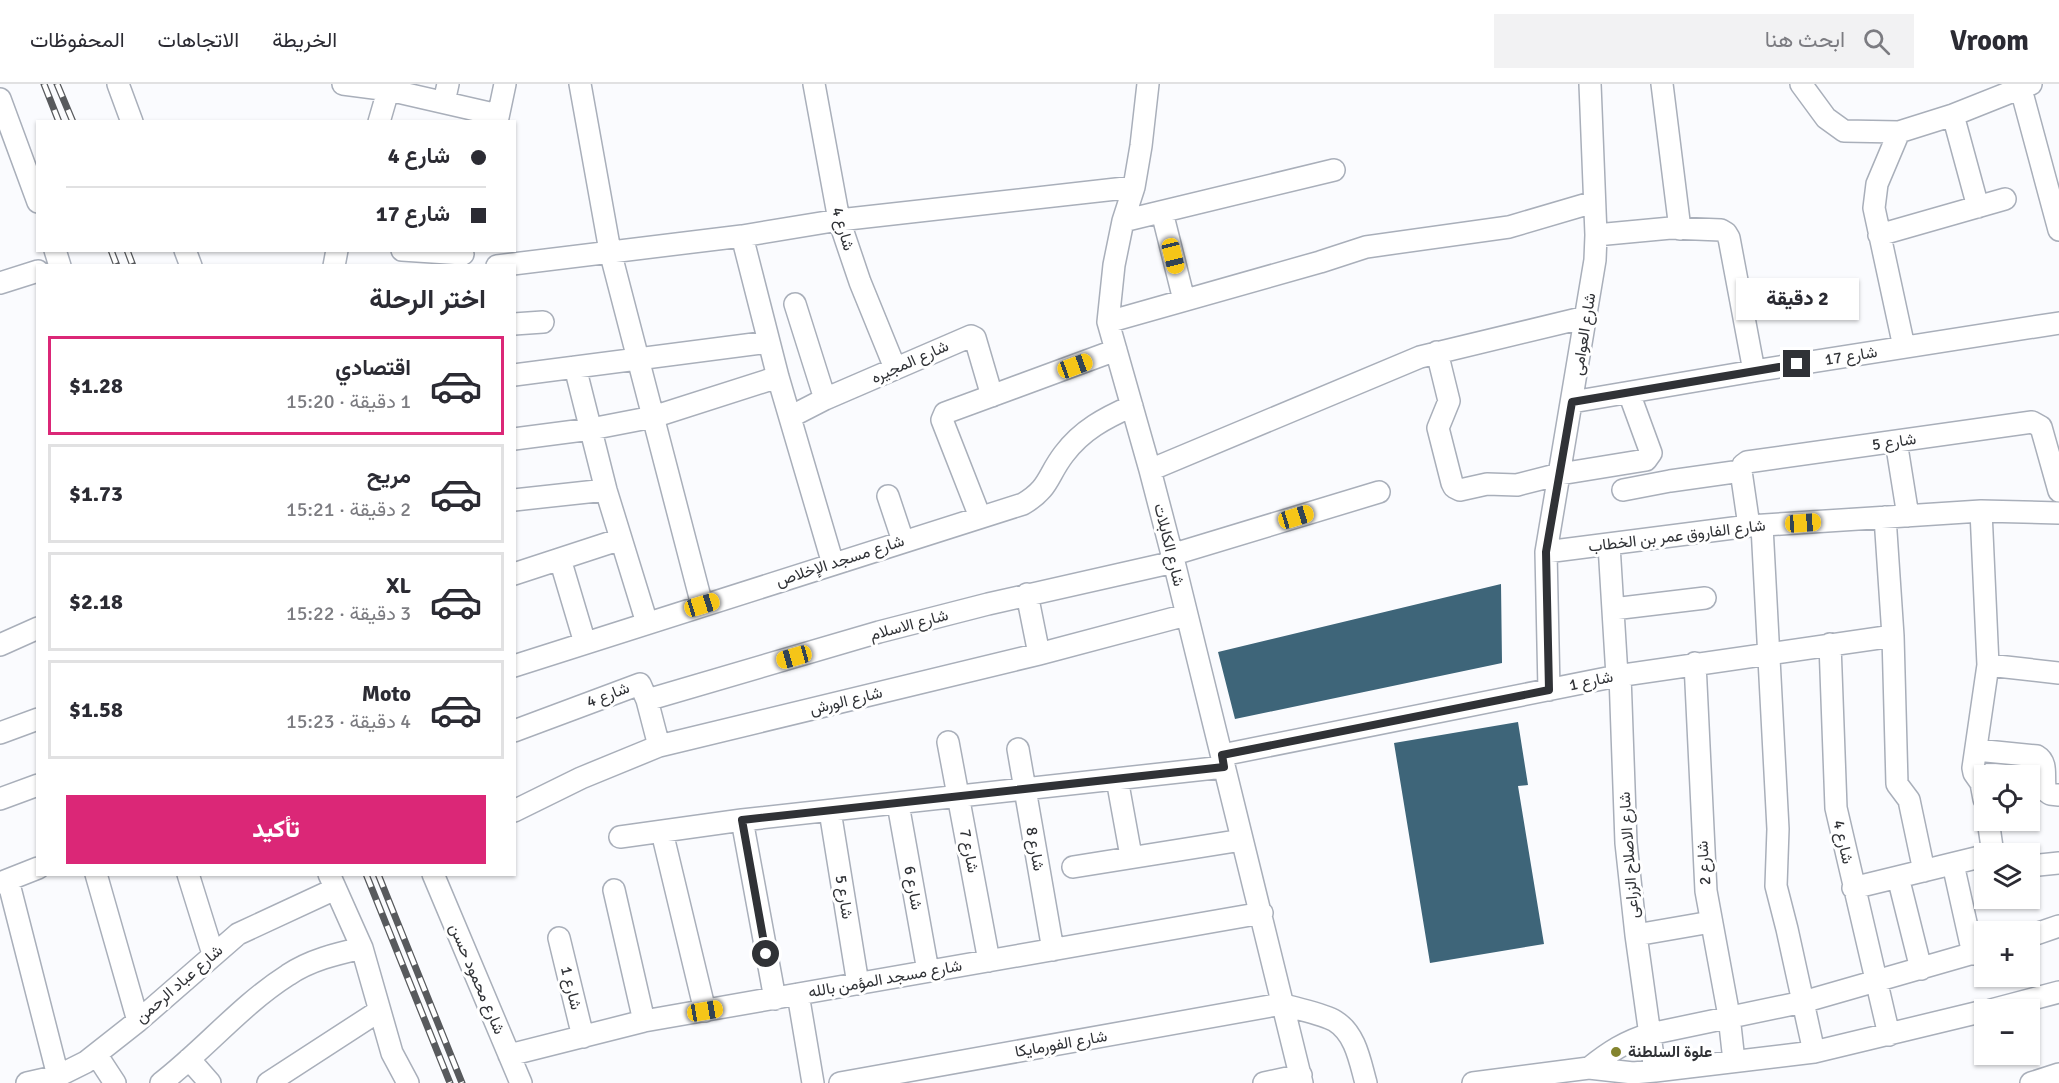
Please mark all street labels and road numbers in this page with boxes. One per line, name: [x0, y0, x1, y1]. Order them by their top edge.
street label: شارع 4: [826, 205, 859, 253]
street label: شارع العوامى: [1568, 291, 1601, 377]
street label: شارع المجيره: [868, 336, 952, 389]
street label: شارع 17: [1823, 342, 1879, 371]
street label: شارع 5: [1871, 429, 1917, 456]
street label: شارع الكابلات: [1148, 501, 1189, 589]
street label: شارع الفاروق عمر بن الخطاب: [1587, 515, 1767, 558]
street label: شارع مسجد الإخلاص: [773, 531, 907, 592]
street label: شارع الاسلام: [868, 605, 951, 646]
street label: شارع 1: [1567, 667, 1615, 696]
street label: شارع 4: [584, 678, 633, 713]
street label: شارع الورش: [808, 682, 885, 721]
street label: شارع الاصلاح الزراعى: [1615, 791, 1644, 919]
street label: شارع 4: [1827, 818, 1858, 866]
street label: شارع 8: [1020, 825, 1049, 873]
street label: شارع 7: [954, 827, 983, 875]
street label: شارع 2: [1692, 840, 1717, 886]
street label: شارع 6: [898, 864, 927, 912]
street label: شارع 5: [830, 874, 857, 921]
street label: شارع محمود حسن: [444, 921, 509, 1038]
street label: شارع عباد الرحمن: [131, 940, 228, 1028]
street label: شارع مسجد المؤمن بالله: [807, 956, 964, 1003]
street label: شارع 1: [555, 964, 586, 1012]
street label: شارع الفورمايكا: [1013, 1026, 1109, 1063]

